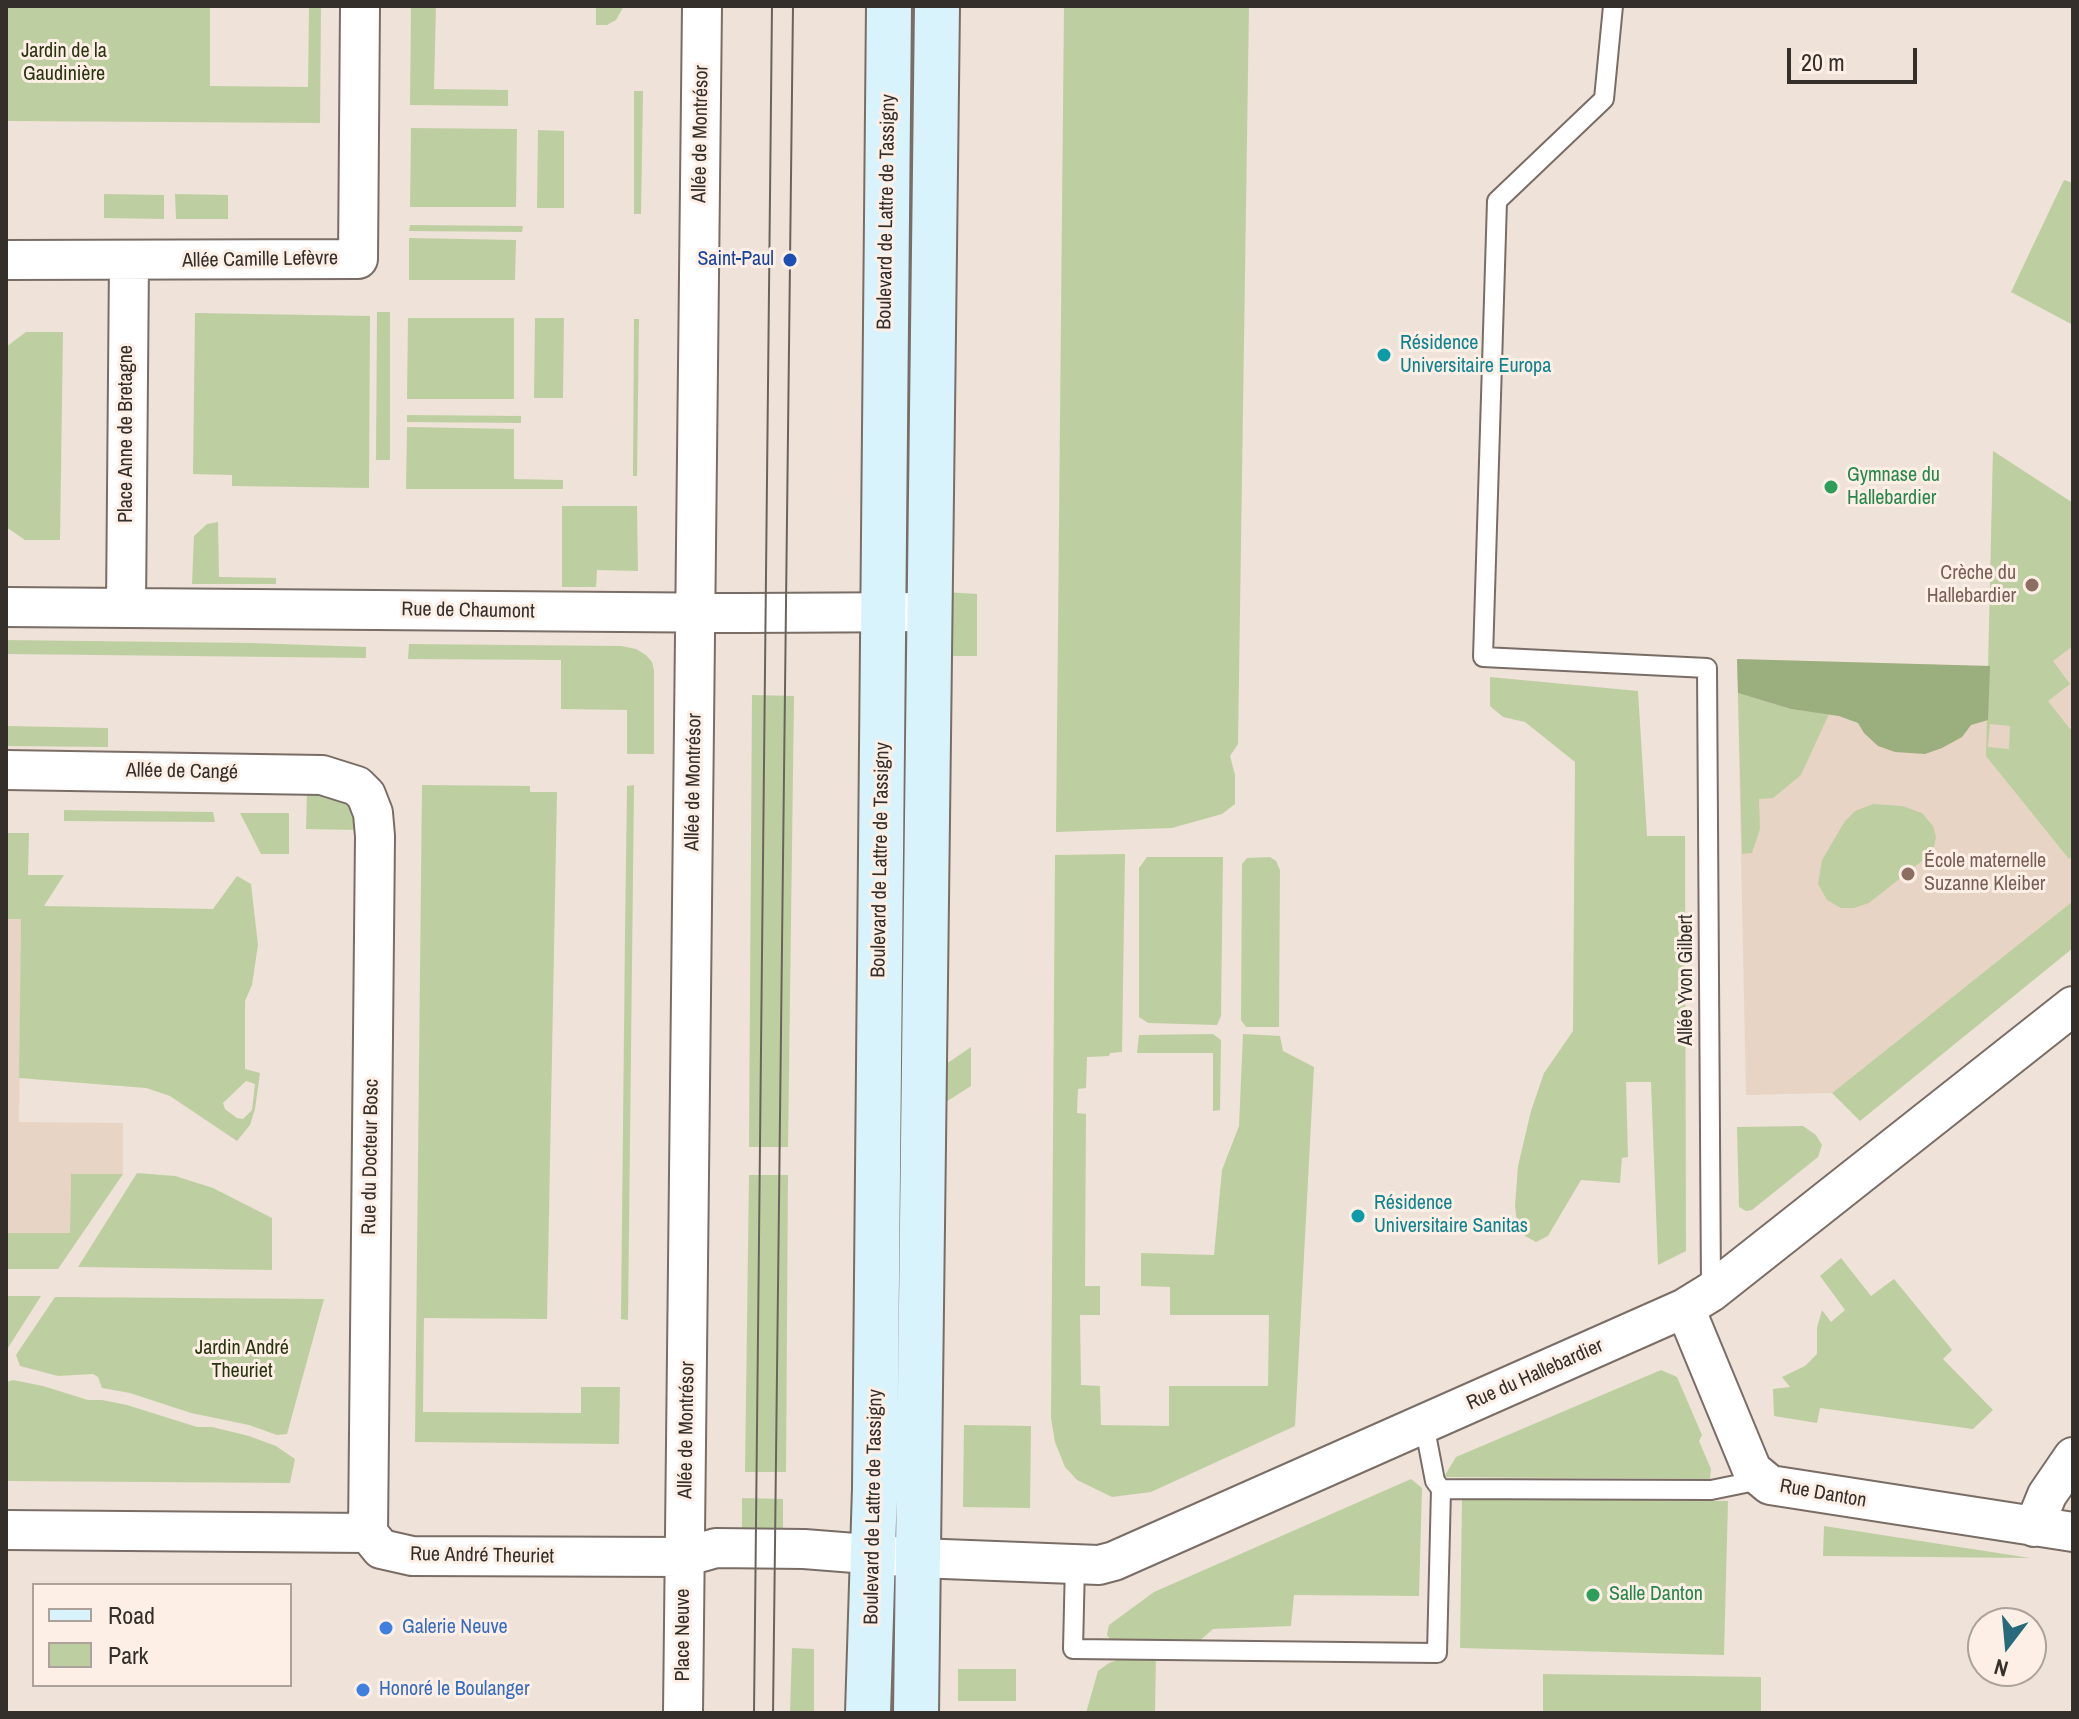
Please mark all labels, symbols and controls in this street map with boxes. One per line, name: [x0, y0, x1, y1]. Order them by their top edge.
scale bar: [1791, 32, 1921, 82]
park label: Jardin de la Gaudinière: [21, 40, 107, 87]
text: 20 m: [1801, 46, 1845, 78]
street label: Allée de Montrésor: [688, 65, 714, 203]
street label: Boulevard de Lattre de Tassigny: [873, 94, 901, 330]
street label: Allée Camille Lefèvre: [182, 247, 338, 273]
place label: Saint-Paul: [697, 248, 774, 272]
marker: Saint-Paul: [781, 251, 799, 269]
place label: Résidence Universitaire Europa: [1400, 332, 1551, 379]
street label: Place Anne de Bretagne: [115, 345, 139, 523]
marker: Résidence Universitaire Europa: [1375, 346, 1393, 364]
place label: Gymnase du Hallebardier: [1847, 464, 1940, 511]
marker: Gymnase du Hallebardier: [1822, 478, 1840, 496]
place label: Crèche du Hallebardier: [1927, 562, 2016, 609]
marker: Crèche du Hallebardier: [2023, 576, 2041, 594]
street label: Rue de Chaumont: [401, 598, 535, 624]
street label: Allée de Montrésor: [681, 713, 707, 851]
street label: Boulevard de Lattre de Tassigny: [867, 742, 895, 978]
street label: Allée de Cangé: [126, 759, 238, 785]
place label: École maternelle Suzanne Kleiber: [1924, 850, 2046, 897]
marker: École maternelle Suzanne Kleiber: [1899, 865, 1917, 883]
street label: Allée Yvon Gilbert: [1675, 914, 1699, 1046]
street label: Rue du Docteur Bosc: [358, 1079, 384, 1235]
place label: Résidence Universitaire Sanitas: [1374, 1192, 1528, 1239]
marker: Résidence Universitaire Sanitas: [1349, 1207, 1367, 1225]
street label: Rue du Hallebardier: [1463, 1334, 1607, 1416]
park label: Jardin André Theuriet: [195, 1337, 289, 1384]
street label: Allée de Montrésor: [674, 1361, 700, 1499]
street label: Boulevard de Lattre de Tassigny: [860, 1389, 888, 1625]
street label: Rue Danton: [1778, 1475, 1868, 1513]
street label: Rue André Theuriet: [410, 1543, 554, 1569]
legend: [32, 1583, 292, 1687]
place label: Salle Danton: [1609, 1583, 1703, 1607]
marker: Salle Danton: [1584, 1586, 1602, 1604]
street label: Place Neuve: [672, 1589, 696, 1681]
text: Road: [108, 1599, 155, 1631]
north arrow: [1967, 1607, 2047, 1687]
place label: Galerie Neuve: [402, 1616, 508, 1640]
marker: Galerie Neuve: [377, 1619, 395, 1637]
text: Park: [108, 1639, 148, 1671]
text: N: [1991, 1652, 2011, 1684]
place label: Honoré le Boulanger: [379, 1678, 529, 1702]
marker: Honoré le Boulanger: [354, 1681, 372, 1699]

